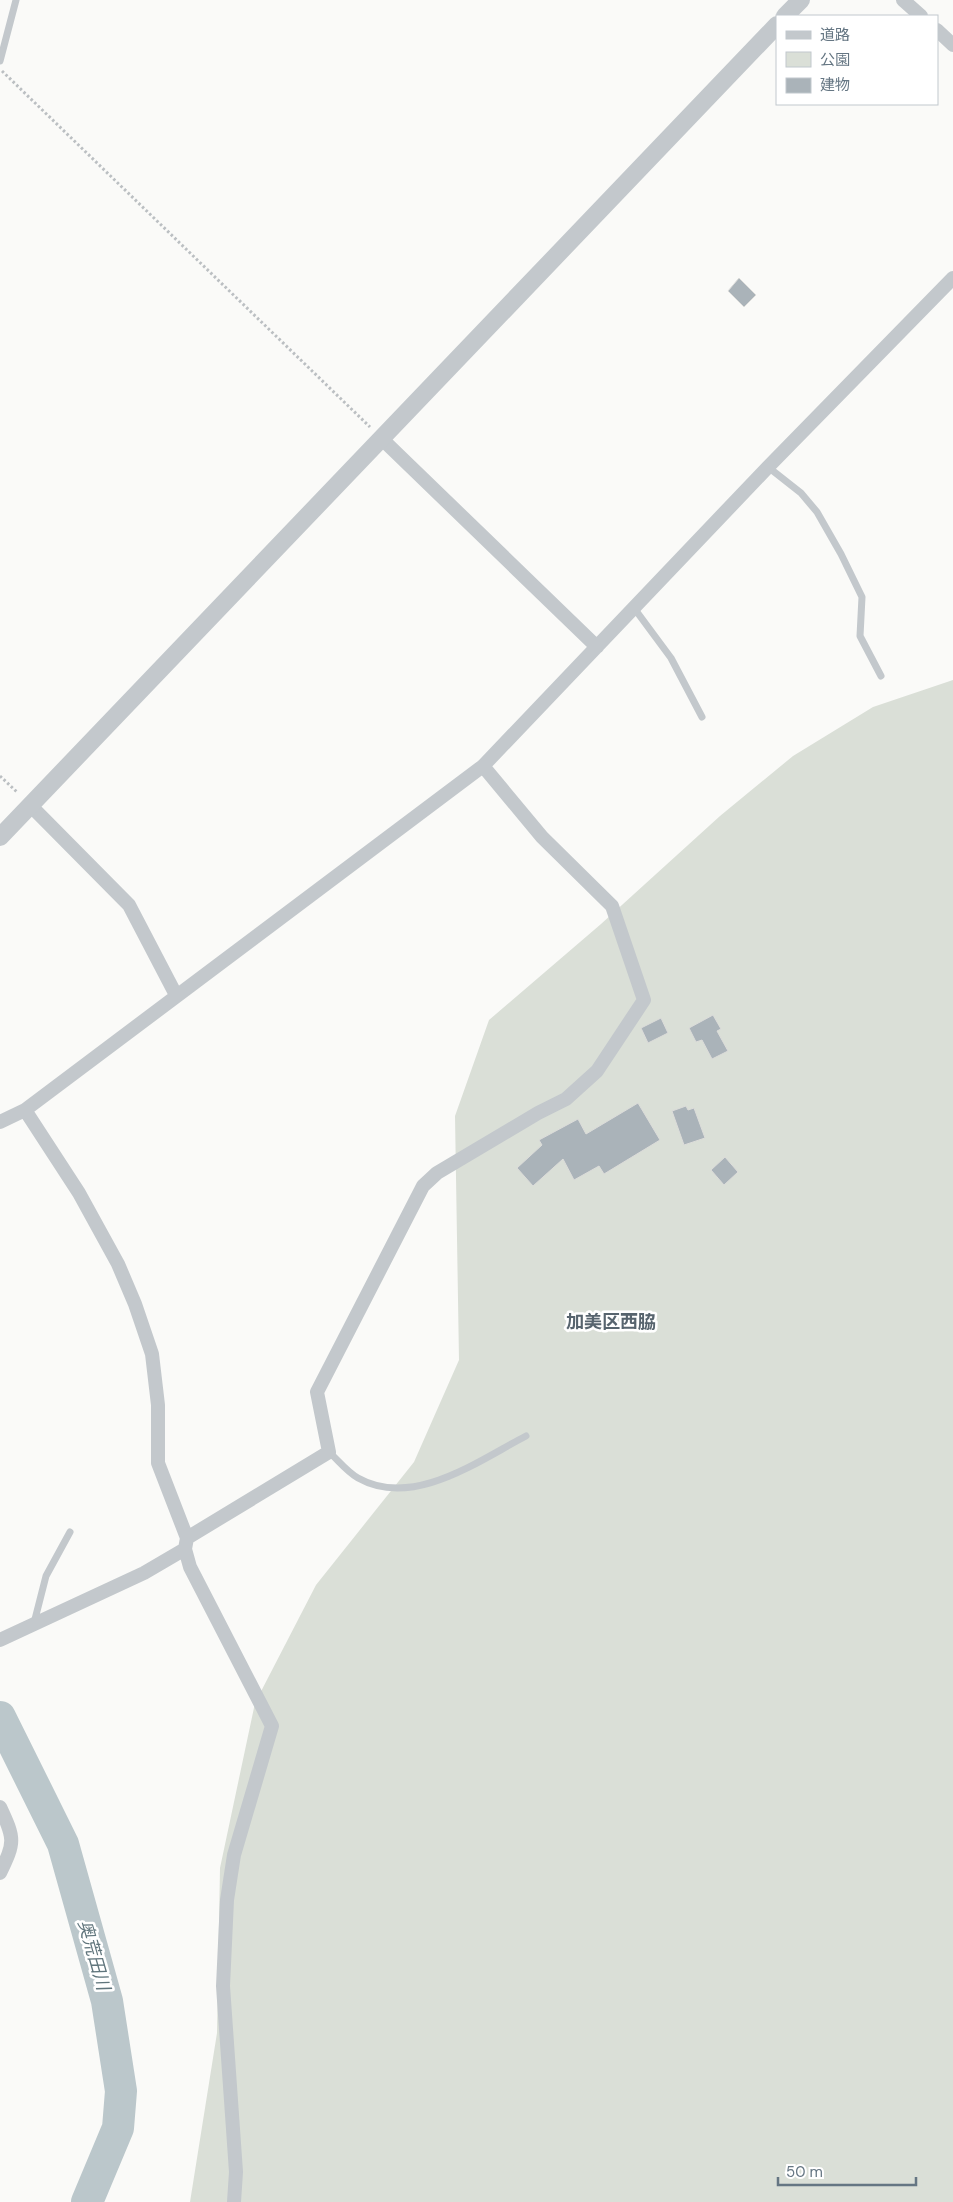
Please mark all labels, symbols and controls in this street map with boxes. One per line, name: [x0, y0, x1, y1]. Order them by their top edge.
legend: [776, 15, 938, 105]
text: 道路: [820, 25, 850, 45]
text: 公園: [820, 50, 850, 70]
text: 建物: [820, 75, 850, 95]
district label: 加美区西脇: [566, 1310, 656, 1334]
water label: 奥荒田川: [73, 1917, 116, 1995]
scale bar: [778, 2154, 916, 2186]
text: 50 m: [786, 2162, 823, 2182]

